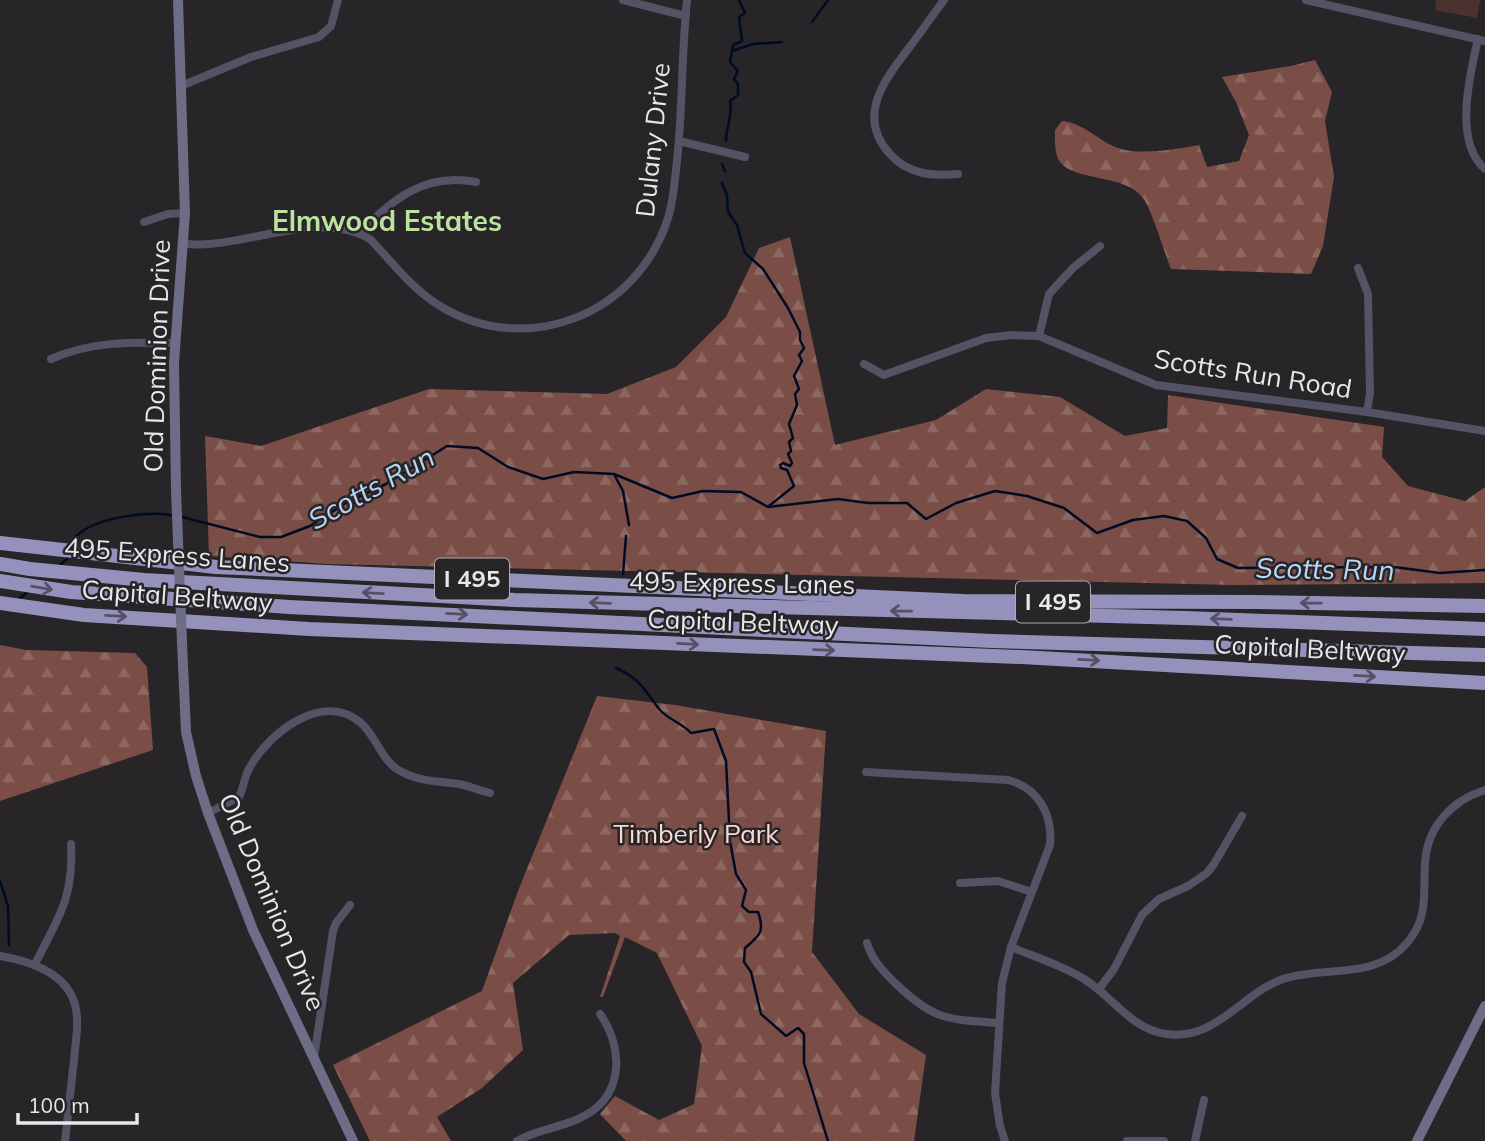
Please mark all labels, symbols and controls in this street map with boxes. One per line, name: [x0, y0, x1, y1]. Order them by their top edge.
street label: Dulany Drive: [628, 61, 677, 219]
district label: Elmwood Estates: [272, 203, 502, 238]
street label: Old Dominion Drive: [136, 239, 177, 473]
street label: Scotts Run Road: [1152, 342, 1354, 405]
water label: Scotts Run: [301, 439, 440, 537]
street label: 495 Express Lanes: [63, 530, 291, 579]
water label: Scotts Run: [1255, 550, 1395, 587]
road number: I 495: [435, 558, 509, 600]
street label: 495 Express Lanes: [629, 564, 855, 601]
street label: Capital Beltway: [80, 572, 274, 619]
one-way arrow: [30, 582, 53, 595]
road number: I 495: [1016, 582, 1090, 622]
one-way arrow: [362, 586, 385, 599]
one-way arrow: [1300, 596, 1323, 610]
one-way arrow: [589, 597, 612, 610]
street label: Capital Beltway: [647, 602, 839, 641]
one-way arrow: [890, 604, 913, 618]
one-way arrow: [445, 608, 468, 621]
one-way arrow: [105, 610, 128, 623]
one-way arrow: [1210, 612, 1233, 626]
street label: Capital Beltway: [1214, 627, 1407, 670]
one-way arrow: [677, 637, 700, 650]
one-way arrow: [812, 643, 835, 656]
one-way arrow: [1077, 654, 1100, 667]
one-way arrow: [1353, 670, 1376, 683]
street label: Old Dominion Drive: [212, 788, 333, 1016]
park label: Timberly Park: [613, 817, 779, 850]
scale bar: [18, 1082, 136, 1126]
text: 100 m: [28, 1092, 90, 1118]

